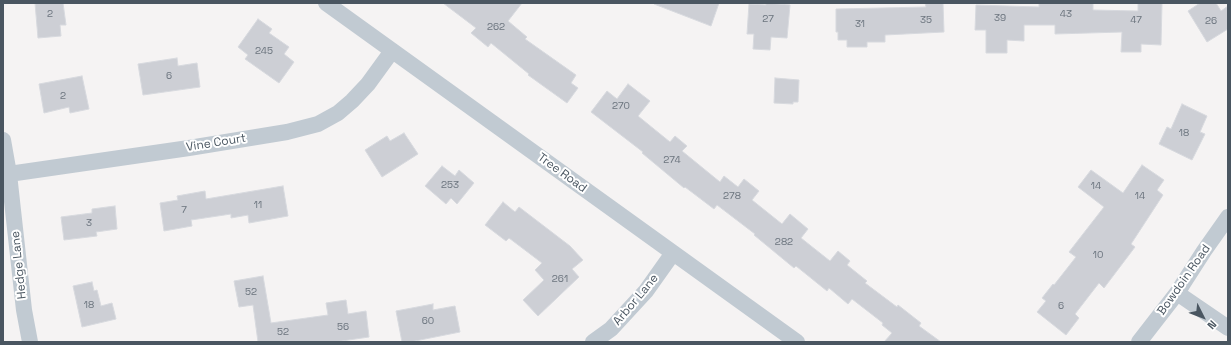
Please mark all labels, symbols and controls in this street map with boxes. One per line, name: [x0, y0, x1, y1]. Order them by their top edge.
house number: 2: [47, 8, 53, 20]
house number: 43: [1060, 8, 1072, 20]
house number: 39: [994, 12, 1006, 24]
house number: 27: [762, 13, 774, 25]
house number: 35: [920, 14, 932, 26]
house number: 47: [1130, 14, 1142, 26]
house number: 26: [1205, 15, 1217, 27]
house number: 31: [855, 18, 865, 30]
house number: 262: [487, 21, 505, 33]
house number: 245: [255, 45, 273, 57]
house number: 6: [166, 70, 172, 82]
house number: 2: [60, 90, 66, 102]
house number: 270: [612, 100, 630, 112]
house number: 18: [1179, 127, 1189, 139]
street label: Vine Court: [185, 131, 247, 155]
street label: Tree Road: [535, 150, 589, 196]
house number: 274: [663, 154, 681, 166]
house number: 253: [441, 179, 459, 191]
house number: 14: [1091, 180, 1101, 192]
house number: 278: [723, 190, 741, 202]
house number: 14: [1135, 190, 1145, 202]
house number: 11: [254, 199, 262, 211]
house number: 7: [181, 204, 187, 216]
house number: 3: [86, 217, 92, 229]
street label: Hedge Lane: [8, 230, 30, 300]
house number: 282: [775, 236, 793, 248]
street label: Bowdoin Road: [1154, 242, 1214, 318]
house number: 10: [1093, 249, 1103, 261]
street label: Arbor Lane: [610, 271, 662, 329]
house number: 261: [552, 273, 568, 285]
house number: 52: [245, 286, 257, 298]
north arrow: [1183, 297, 1223, 337]
house number: 18: [84, 299, 94, 311]
house number: 6: [1058, 300, 1064, 312]
house number: 60: [422, 315, 434, 327]
text: N: [1204, 318, 1220, 332]
house number: 56: [337, 321, 349, 333]
house number: 52: [277, 326, 289, 338]

